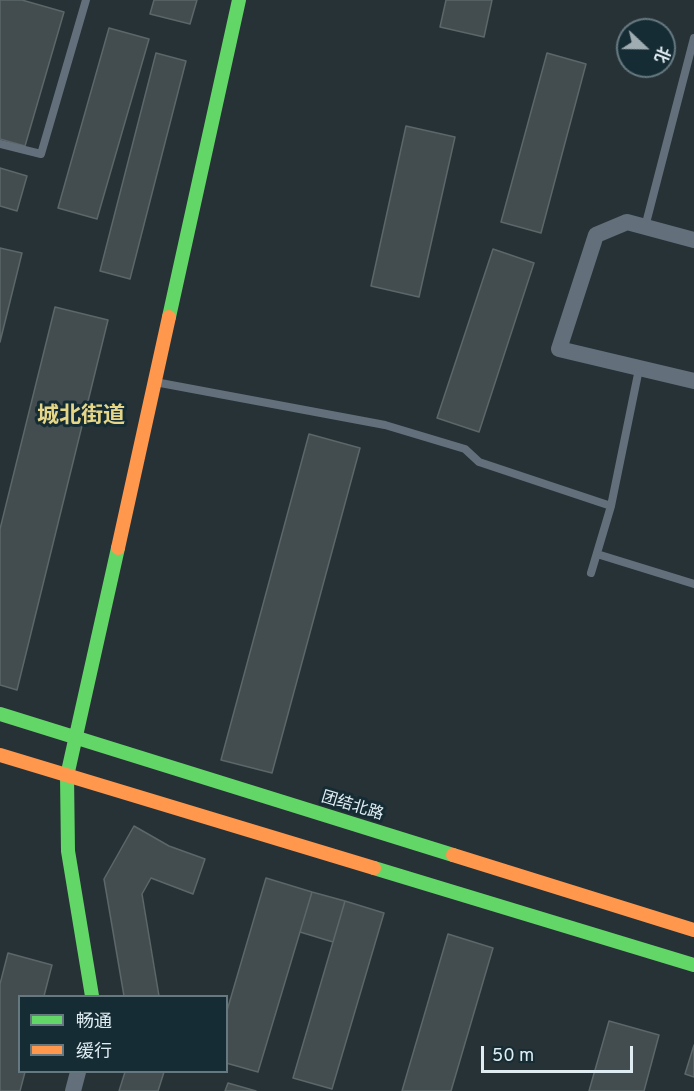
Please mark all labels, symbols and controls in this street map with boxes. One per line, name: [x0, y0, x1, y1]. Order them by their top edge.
north arrow: [616, 18, 676, 78]
text: 北: [649, 43, 673, 65]
district label: 城北街道: [37, 405, 125, 431]
street label: 团结北路: [319, 788, 385, 826]
legend: [18, 995, 228, 1073]
text: 畅通: [76, 1011, 112, 1034]
scale bar: [484, 1034, 636, 1072]
text: 缓行: [76, 1041, 112, 1064]
text: 50 m: [492, 1045, 534, 1068]

